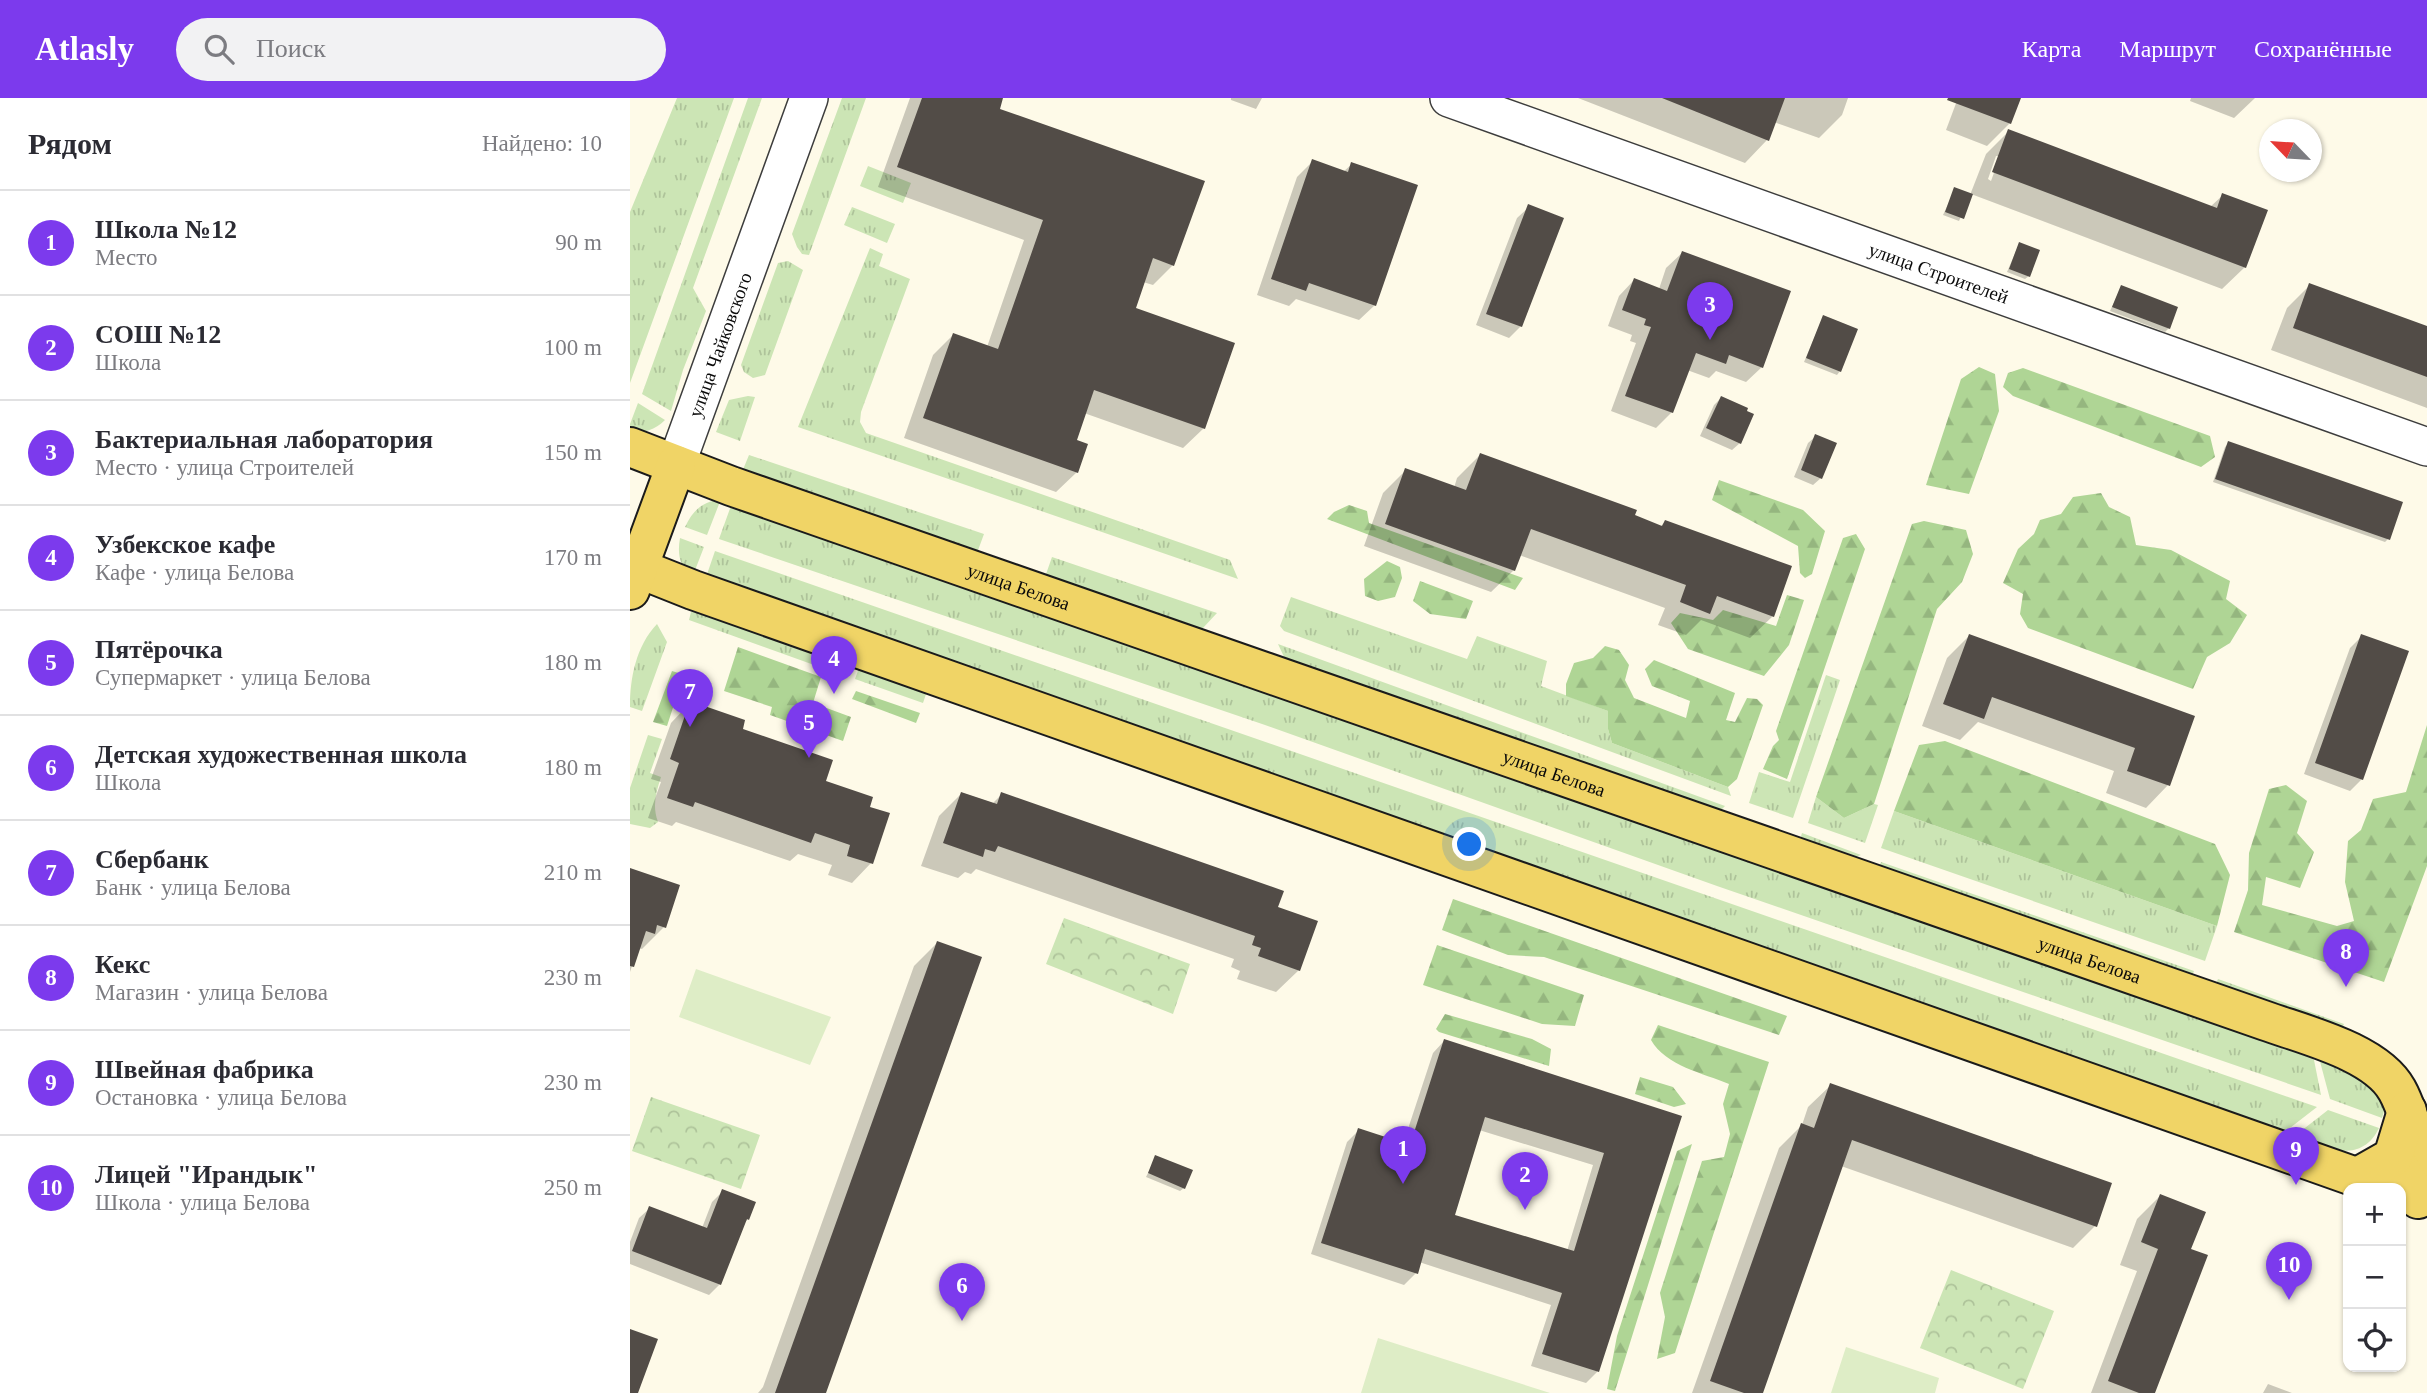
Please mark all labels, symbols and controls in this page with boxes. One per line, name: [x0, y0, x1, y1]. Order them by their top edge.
search box: [176, 18, 666, 81]
icon: search: [200, 30, 238, 68]
text: Atlasly: [35, 31, 134, 67]
text: Поиск: [256, 34, 326, 63]
text: Карта: [2022, 36, 2081, 62]
text: Маршрут: [2119, 36, 2216, 62]
text: Сохранённые: [2254, 36, 2392, 62]
north arrow: [2259, 119, 2322, 182]
text: Рядом: [28, 127, 112, 160]
text: Найдено: 10: [482, 131, 602, 156]
text: Школа №12: [95, 215, 237, 244]
text: 1: [45, 230, 57, 255]
text: 90 m: [555, 230, 602, 255]
street label: улица Строителей: [1866, 239, 2011, 308]
text: Место: [95, 245, 157, 270]
street label: улица Чайковского: [684, 270, 756, 420]
pin: 3: [1687, 282, 1733, 340]
text: СОШ №12: [95, 320, 221, 349]
text: 2: [45, 335, 57, 360]
text: 100 m: [544, 335, 602, 360]
text: Школа: [95, 350, 161, 375]
text: Бактериальная лаборатория: [95, 425, 433, 454]
text: 3: [45, 440, 57, 465]
text: 150 m: [544, 440, 602, 465]
text: Место · улица Строителей: [95, 455, 354, 480]
text: Узбекское кафе: [95, 530, 275, 559]
text: 4: [45, 545, 57, 570]
text: 170 m: [544, 545, 602, 570]
street label: улица Белова: [965, 559, 1073, 615]
text: Кафе · улица Белова: [95, 560, 294, 585]
text: Пятёрочка: [95, 635, 223, 664]
pin: 4: [811, 636, 857, 694]
text: 5: [45, 650, 57, 675]
text: 180 m: [544, 650, 602, 675]
text: Супермаркет · улица Белова: [95, 665, 371, 690]
pin: 7: [667, 669, 713, 727]
pin: 5: [786, 700, 832, 758]
text: Детская художественная школа: [95, 740, 467, 769]
street label: улица Белова: [1500, 746, 1609, 801]
text: 6: [45, 755, 57, 780]
text: 180 m: [544, 755, 602, 780]
text: Школа: [95, 770, 161, 795]
your location: [1452, 827, 1486, 861]
text: Сбербанк: [95, 845, 209, 874]
text: 7: [45, 860, 57, 885]
text: 210 m: [544, 860, 602, 885]
text: Банк · улица Белова: [95, 875, 291, 900]
pin: 8: [2323, 929, 2369, 987]
street label: улица Белова: [2035, 932, 2144, 988]
text: Кекс: [95, 950, 150, 979]
text: 8: [45, 965, 57, 990]
text: 230 m: [544, 965, 602, 990]
text: Магазин · улица Белова: [95, 980, 328, 1005]
text: Швейная фабрика: [95, 1055, 314, 1084]
text: 9: [45, 1070, 57, 1095]
text: 230 m: [544, 1070, 602, 1095]
text: Остановка · улица Белова: [95, 1085, 347, 1110]
pin: 1: [1380, 1126, 1426, 1184]
pin: 9: [2273, 1127, 2319, 1185]
pin: 2: [1502, 1152, 1548, 1210]
text: Лицей "Ирандык": [95, 1160, 317, 1189]
text: 10: [40, 1175, 63, 1200]
text: 250 m: [544, 1175, 602, 1200]
map controls: [2343, 1183, 2406, 1372]
button: +: [2343, 1183, 2406, 1246]
text: Школа · улица Белова: [95, 1190, 310, 1215]
pin: 10: [2266, 1242, 2312, 1300]
button: −: [2343, 1246, 2406, 1309]
pin: 6: [939, 1263, 985, 1321]
button: locate: [2343, 1309, 2406, 1372]

